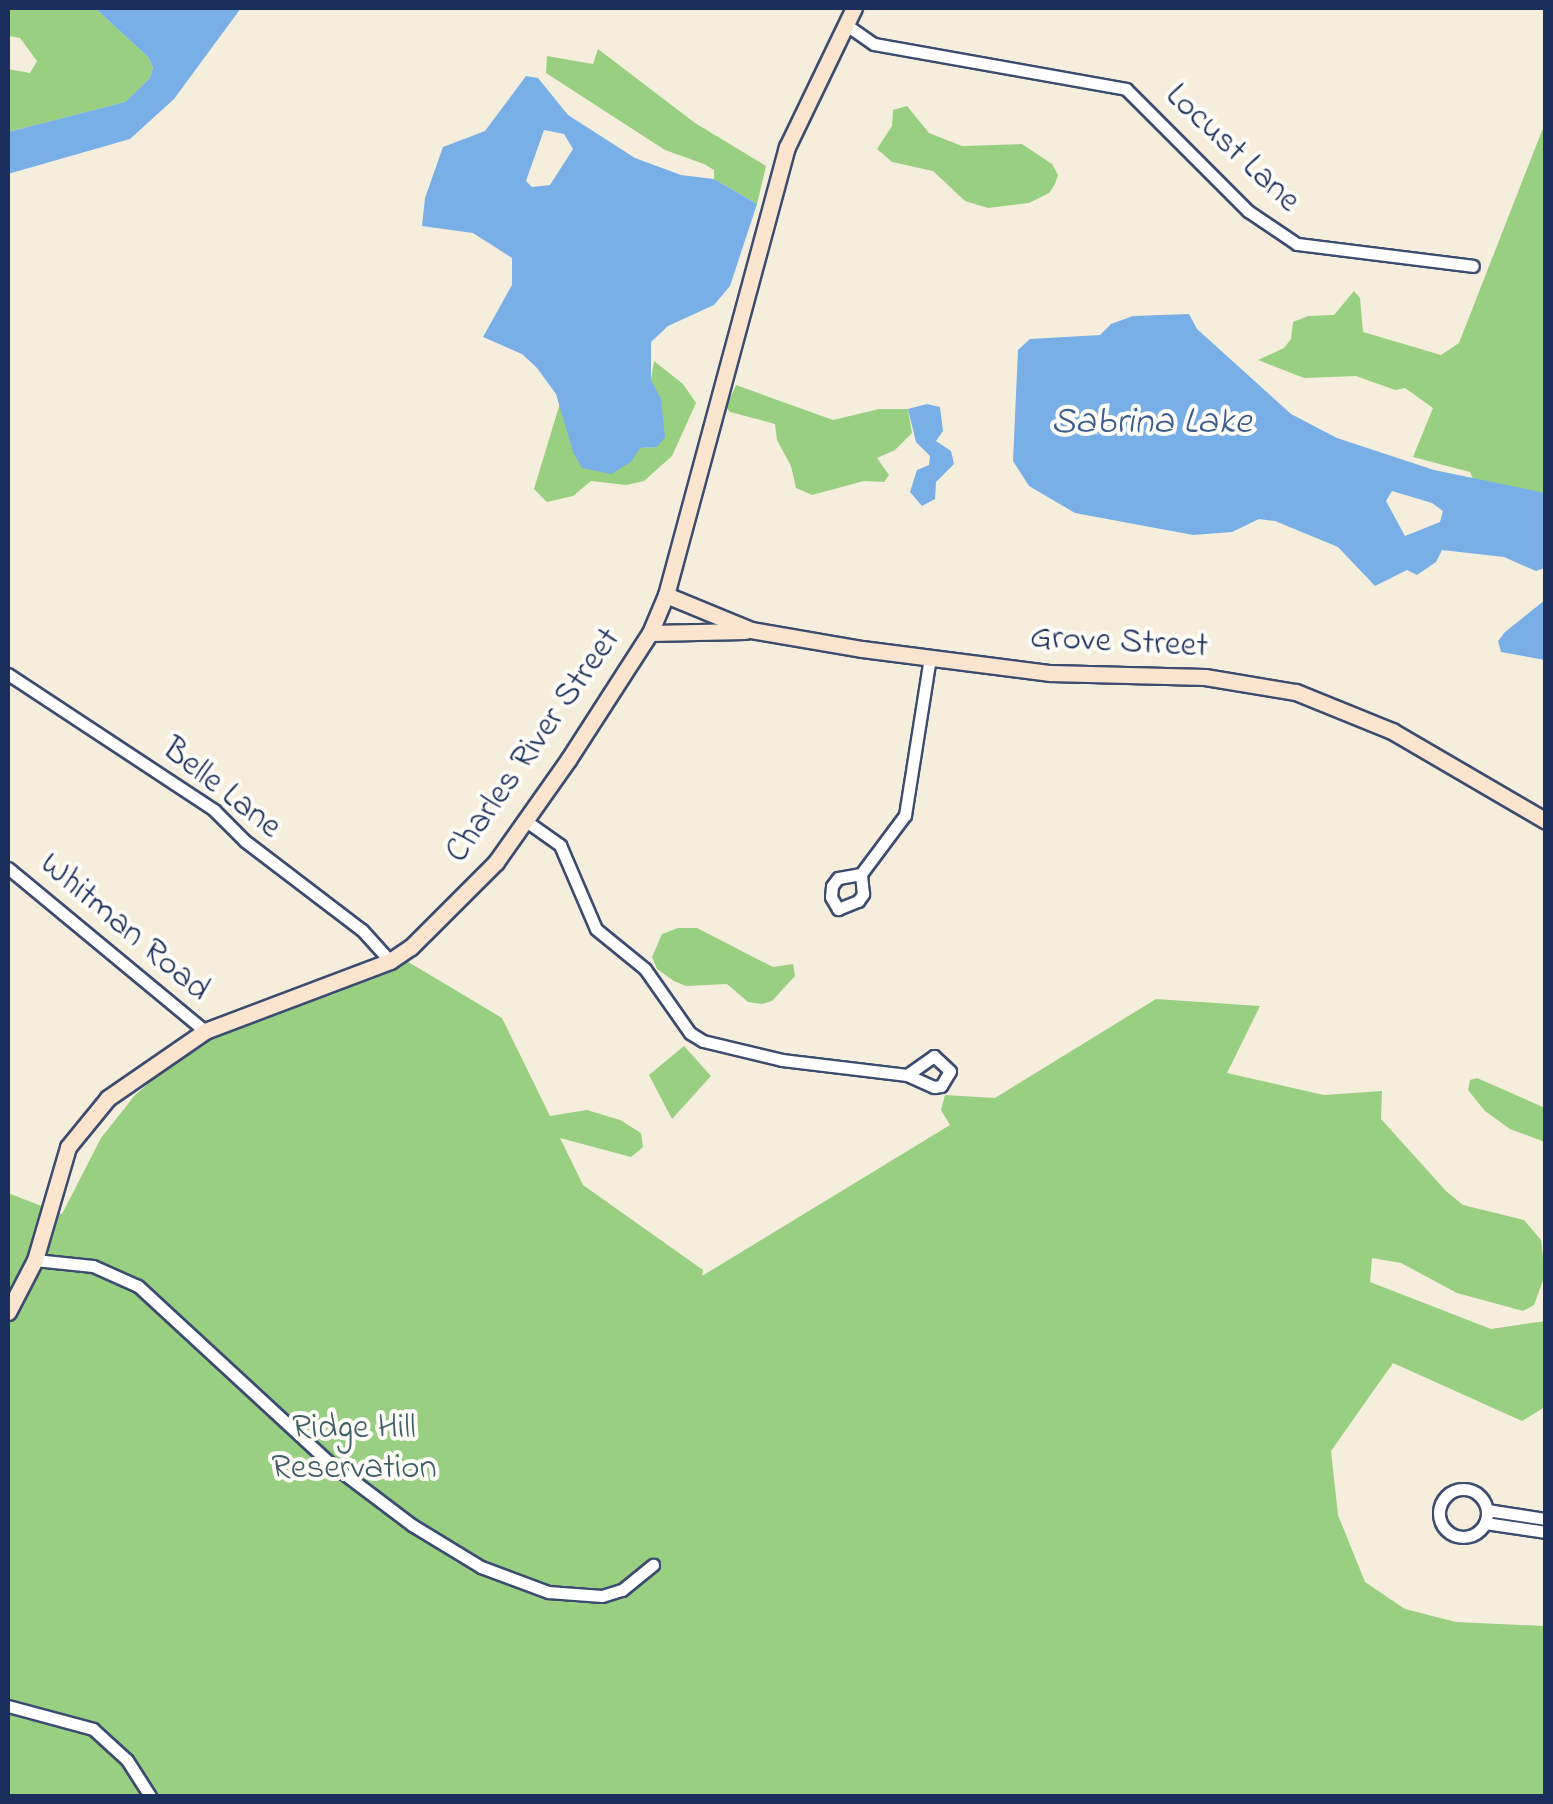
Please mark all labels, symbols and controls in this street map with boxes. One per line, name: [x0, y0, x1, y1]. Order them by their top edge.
street label: Locust Lane: [1156, 76, 1308, 222]
water label: Sabrina Lake: [1051, 401, 1251, 447]
street label: Grove Street: [1029, 617, 1209, 669]
street label: Charles River Street: [437, 620, 631, 872]
street label: Belle Lane: [153, 729, 289, 849]
street label: Whitman Road: [30, 844, 218, 1012]
park label: Ridge Hill Reservation: [271, 1408, 437, 1490]

